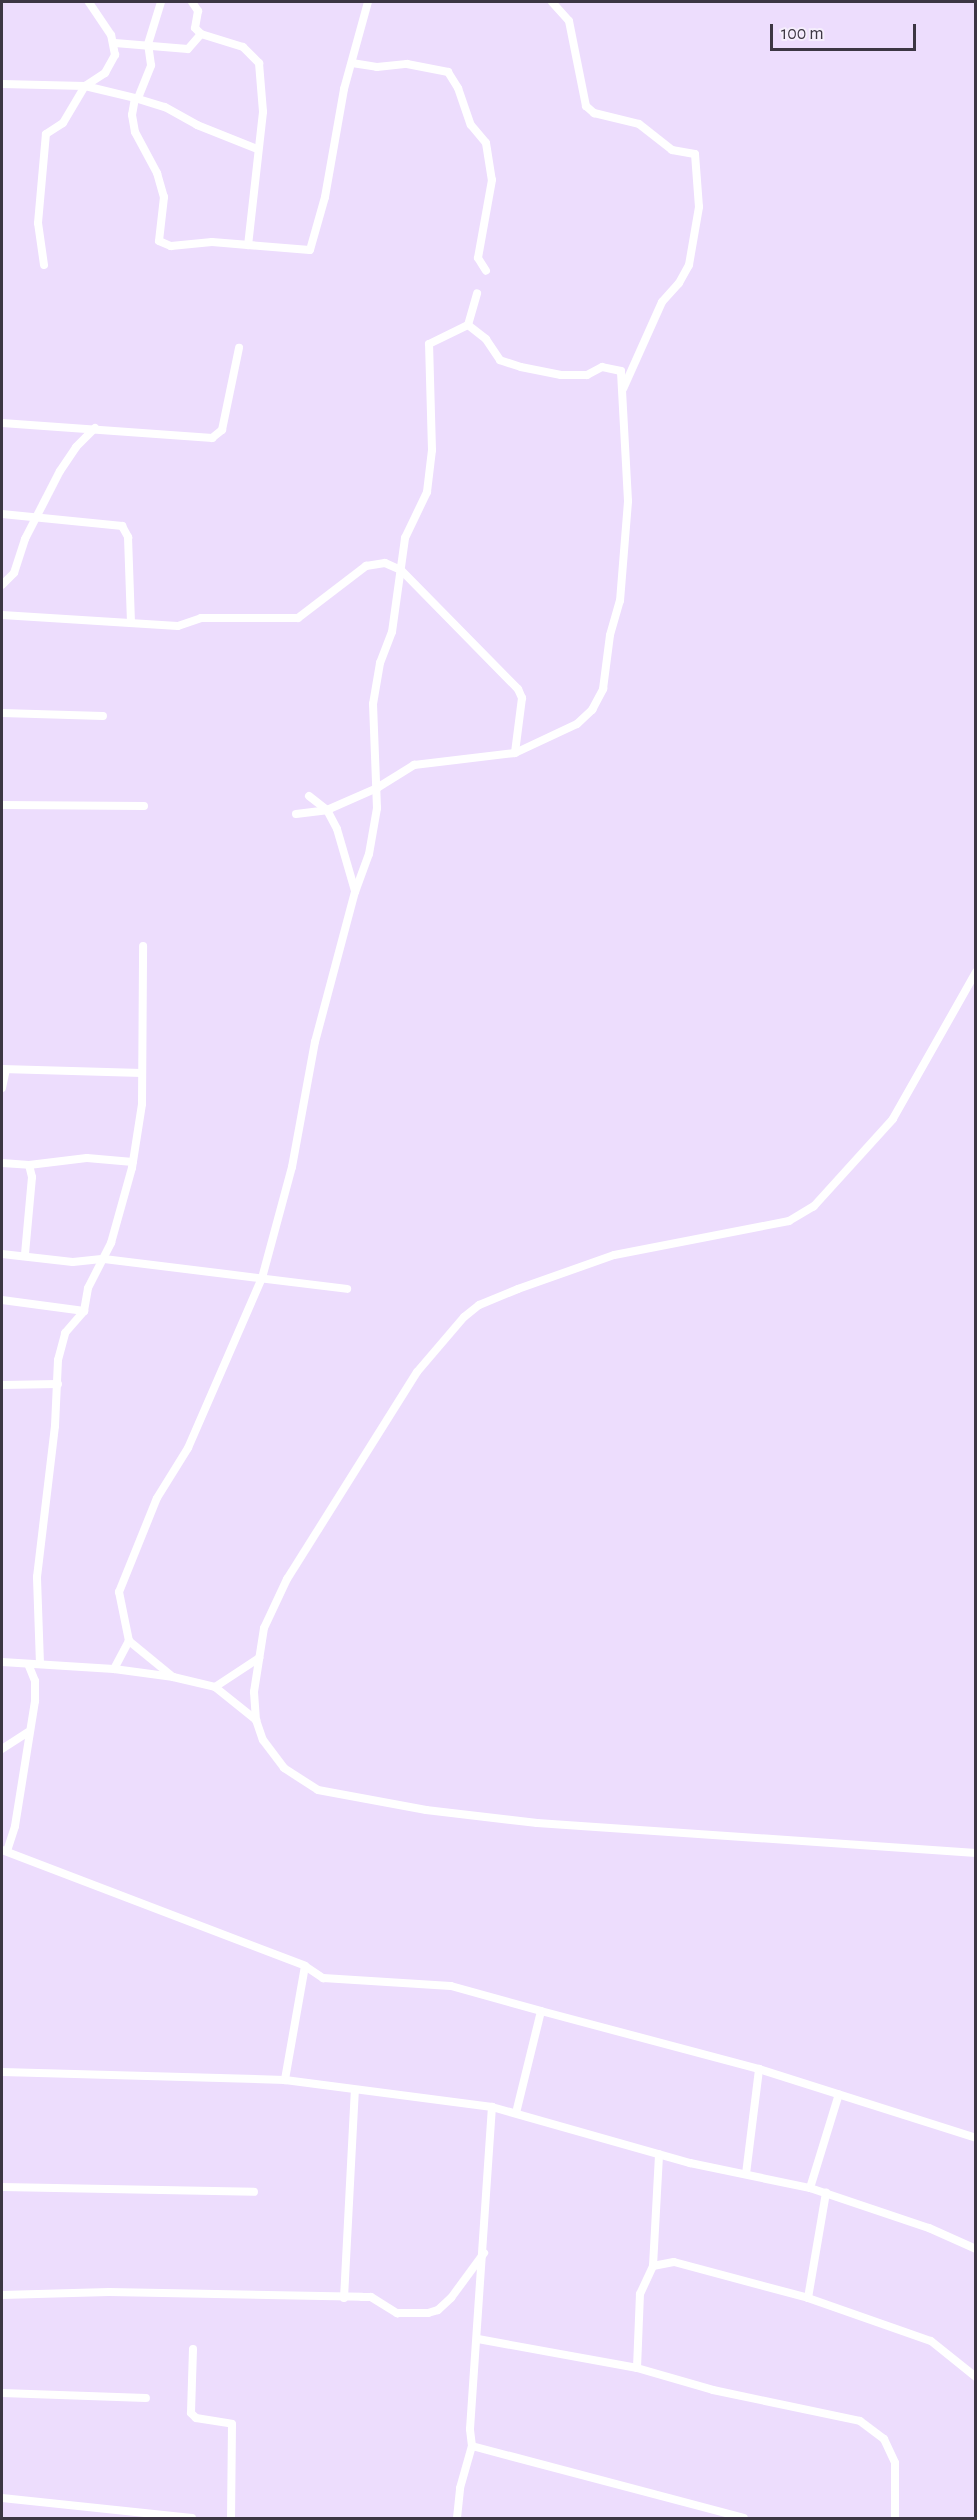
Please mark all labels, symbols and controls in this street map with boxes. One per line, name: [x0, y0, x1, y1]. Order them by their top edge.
scale bar: [773, 12, 918, 50]
text: 100 m: [781, 25, 824, 43]

